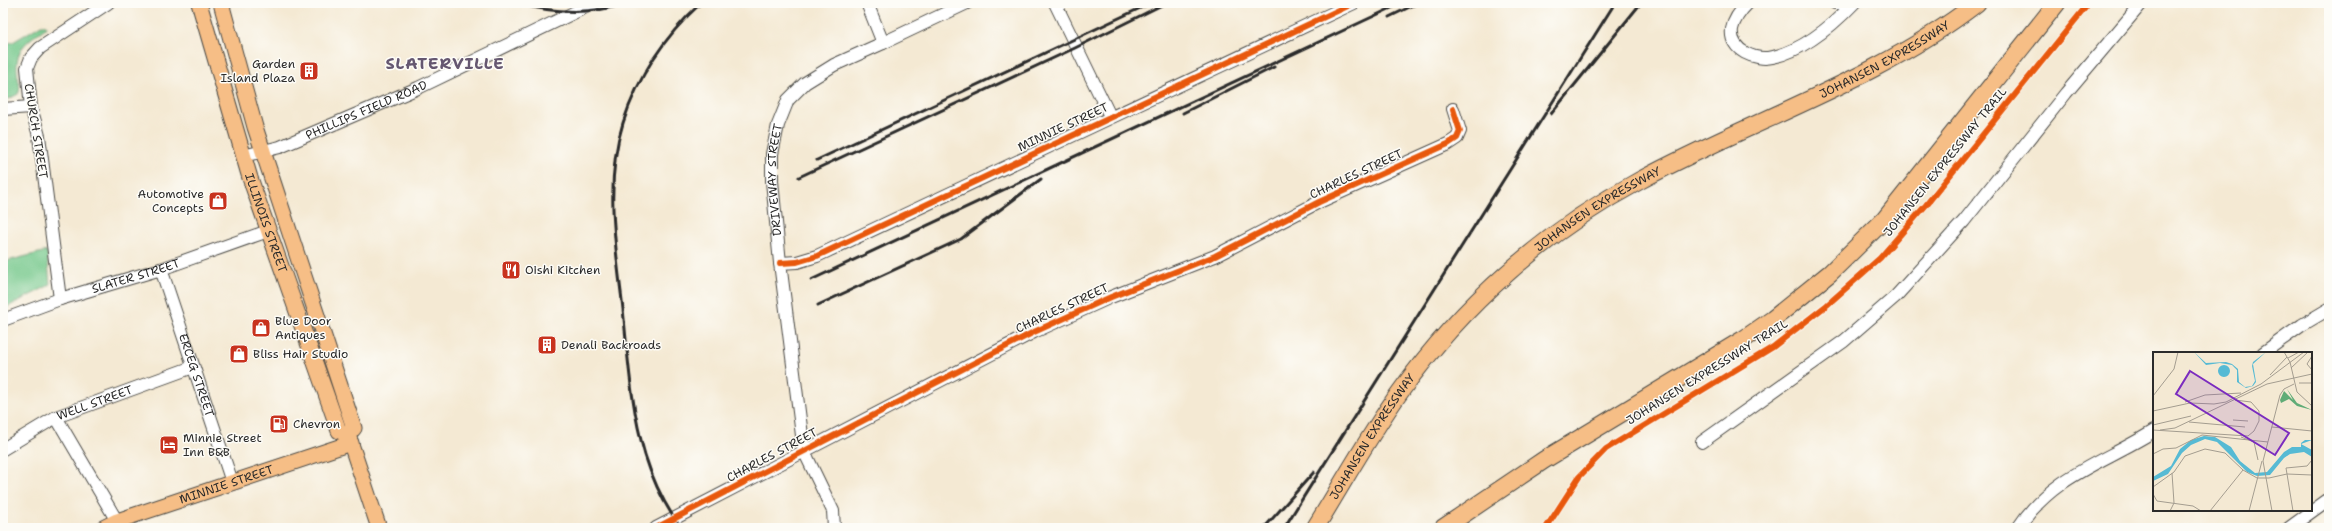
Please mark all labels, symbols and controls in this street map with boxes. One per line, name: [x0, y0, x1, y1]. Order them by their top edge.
street label: JOHANSEN EXPRESSWAY: [1817, 17, 1954, 102]
district label: SLATERVILLE: [385, 53, 505, 74]
place label: Garden Island Plaza: [220, 56, 296, 86]
building icon: Garden Island Plaza: [298, 60, 320, 82]
street label: PHILLIPS FIELD ROAD: [303, 77, 430, 143]
street label: CHURCH STREET: [21, 82, 52, 180]
street label: JOHANSEN EXPRESSWAY TRAIL: [1880, 84, 2010, 240]
street label: MINNIE STREET: [1015, 99, 1111, 155]
street label: DRIVEWAY STREET: [764, 121, 786, 237]
street label: CHARLES STREET: [1307, 145, 1406, 203]
street label: JOHANSEN EXPRESSWAY: [1531, 163, 1664, 255]
street label: ILLINOIS STREET: [241, 171, 291, 275]
place label: Automotive Concepts: [138, 186, 204, 216]
shop icon: Automotive Concepts: [207, 190, 229, 212]
street label: SLATER STREET: [90, 255, 183, 297]
restaurant icon: Oishi Kitchen: [500, 259, 522, 281]
place label: Oishi Kitchen: [525, 262, 600, 278]
street label: CHARLES STREET: [1013, 279, 1112, 337]
place label: Blue Door Antiques: [275, 313, 332, 343]
street label: JOHANSEN EXPRESSWAY TRAIL: [1623, 315, 1791, 428]
shop icon: Blue Door Antiques: [250, 317, 272, 339]
street label: ERCEG STREET: [175, 331, 218, 420]
building icon: Denali Backroads: [536, 334, 558, 356]
place label: Denali Backroads: [561, 337, 661, 353]
shop icon: Bliss Hair Studio: [228, 343, 250, 365]
place label: Bliss Hair Studio: [253, 346, 348, 362]
inset map: [2153, 352, 2312, 511]
street label: JOHANSEN EXPRESSWAY: [1326, 370, 1419, 503]
street label: WELL STREET: [54, 382, 135, 424]
fuel station icon: Chevron: [268, 413, 290, 435]
place label: Chevron: [293, 416, 340, 432]
street label: CHARLES STREET: [724, 424, 821, 486]
place label: Minnie Street Inn B&B: [183, 430, 262, 460]
hotel icon: Minnie Street Inn B&B: [158, 434, 180, 456]
street label: MINNIE STREET: [177, 461, 276, 508]

